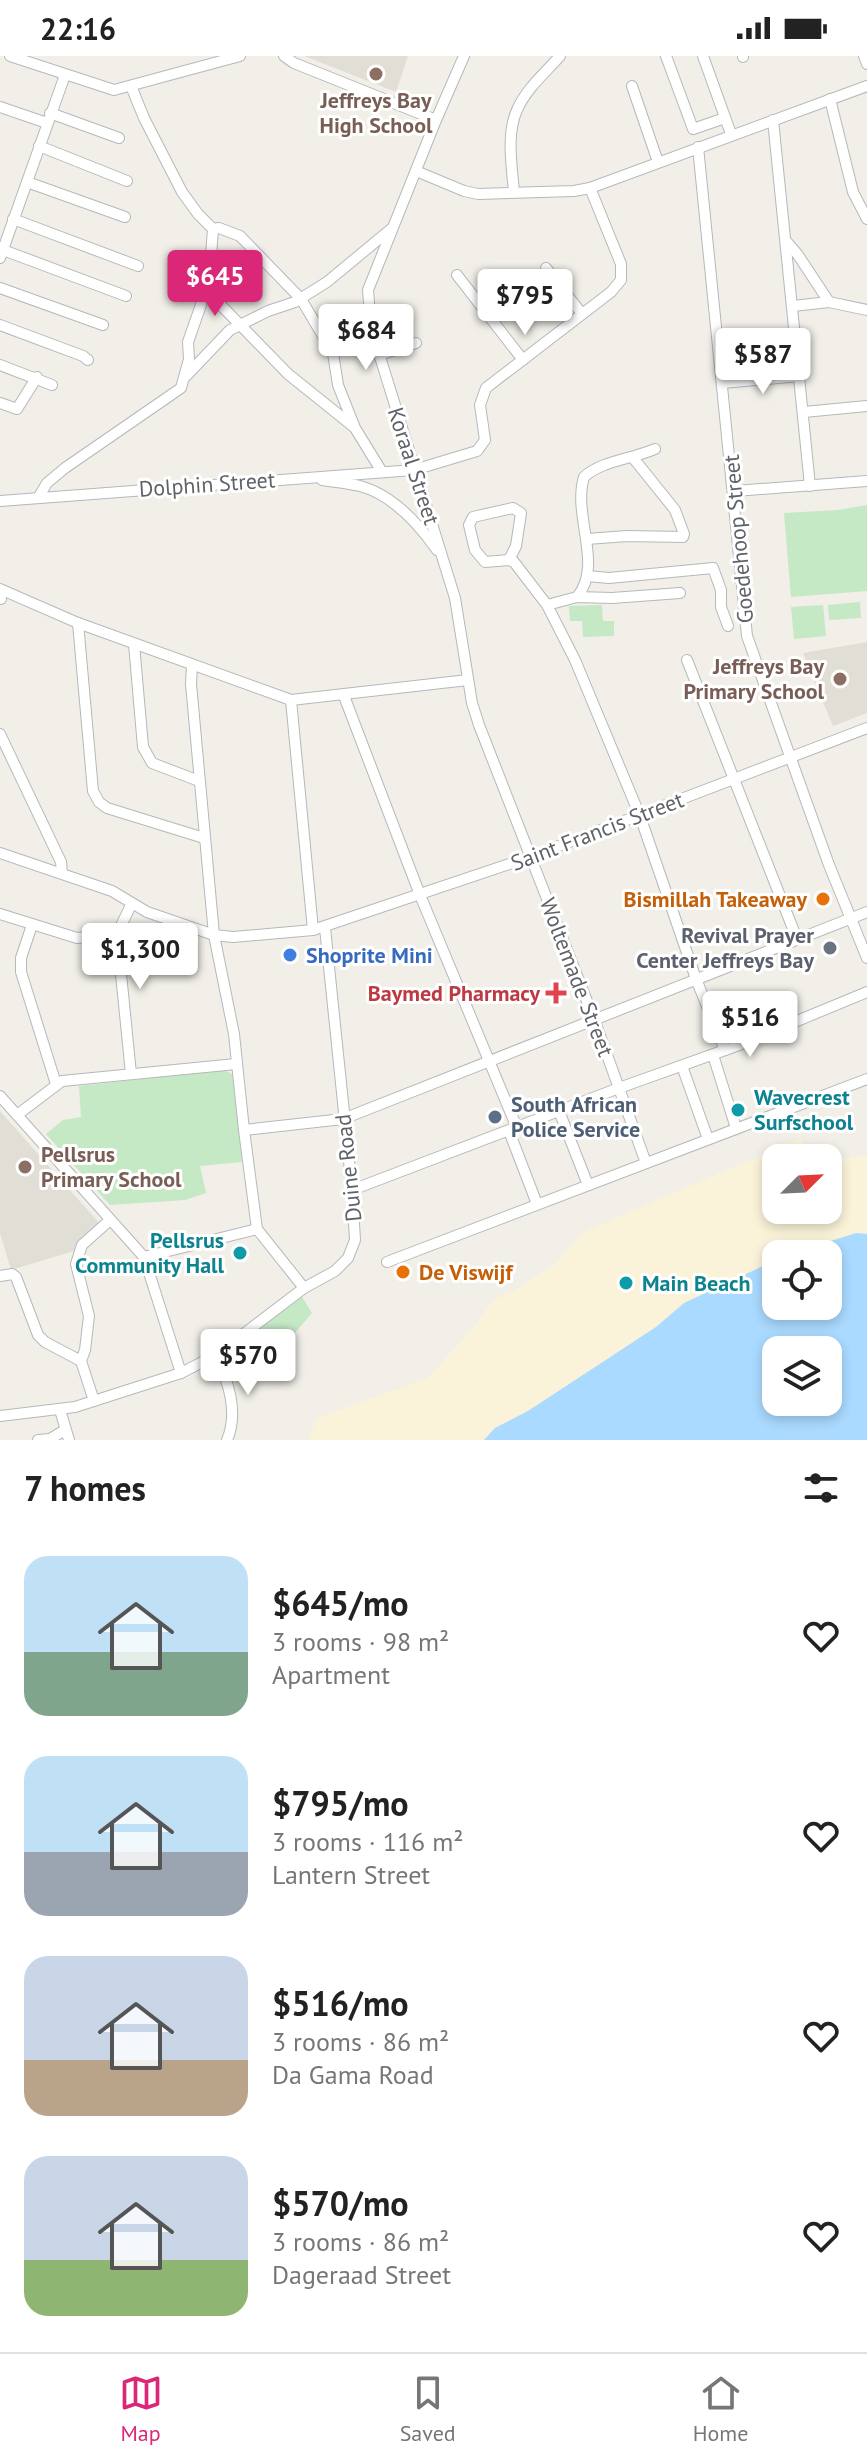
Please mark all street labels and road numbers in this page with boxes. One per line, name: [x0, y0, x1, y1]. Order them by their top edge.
street label: Koraal Street: [382, 404, 446, 529]
street label: Goedehoop Street: [717, 453, 759, 624]
street label: Dolphin Street: [138, 465, 277, 503]
street label: Saint Francis Street: [507, 785, 688, 877]
street label: Woltemade Street: [534, 894, 620, 1061]
street label: Duine Road: [328, 1113, 368, 1223]

